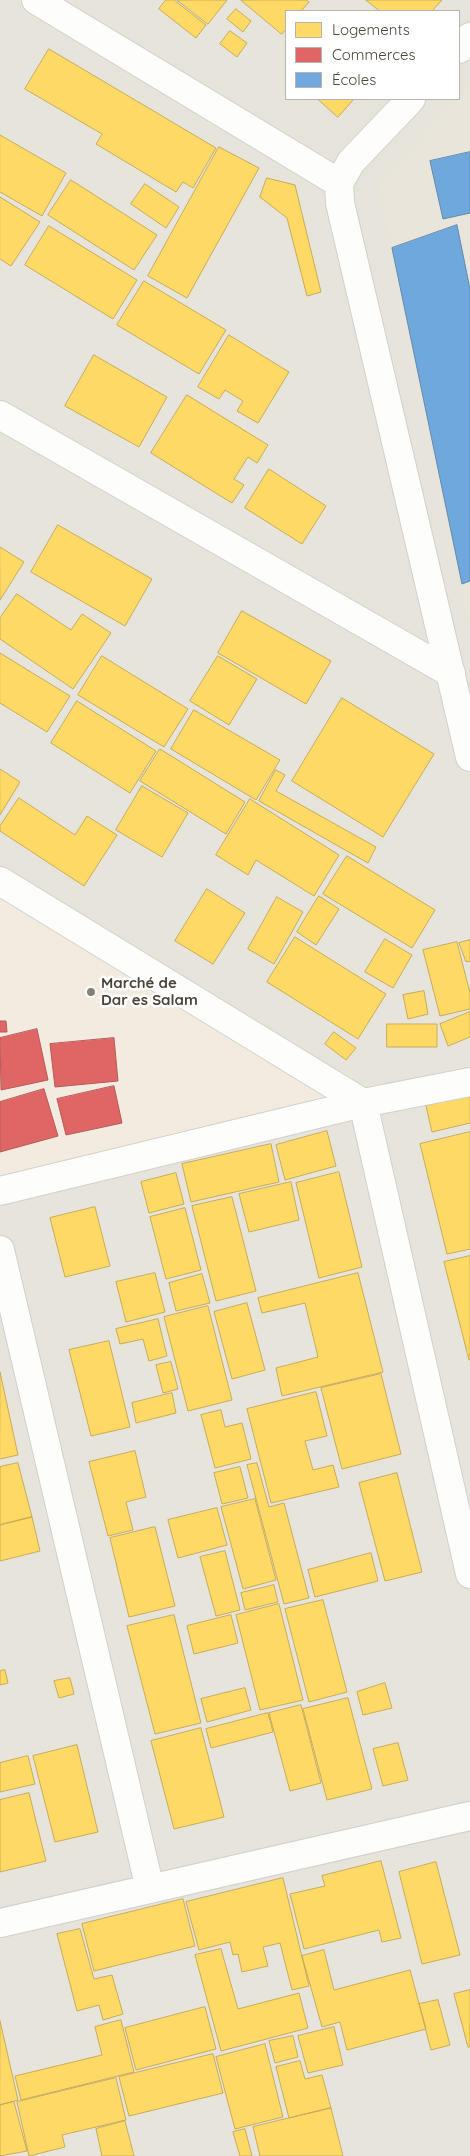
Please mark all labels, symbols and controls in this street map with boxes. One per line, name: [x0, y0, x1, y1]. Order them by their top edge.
legend: [285, 10, 460, 100]
text: Logements: [332, 20, 410, 39]
text: Commerces: [332, 45, 415, 64]
text: Écoles: [332, 70, 376, 89]
place label: Marché de Dar es Salam: [101, 974, 198, 1009]
marker: Marché de Dar es Salam: [85, 986, 97, 998]

